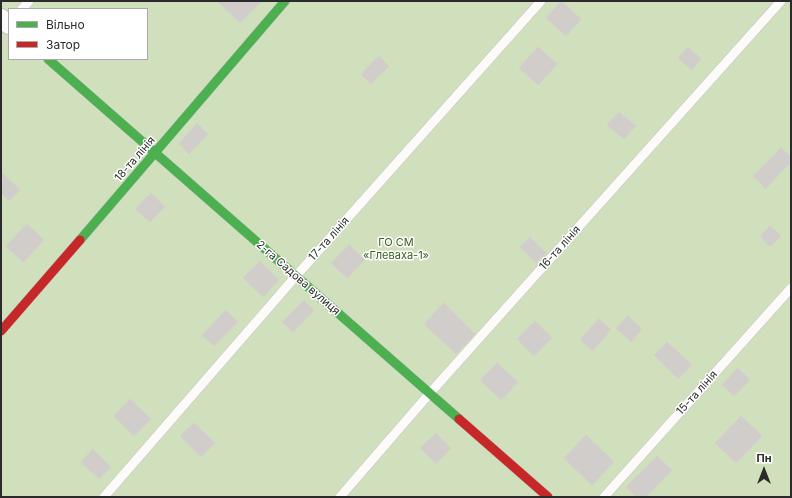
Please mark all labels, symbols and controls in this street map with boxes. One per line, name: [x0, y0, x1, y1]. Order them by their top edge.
legend: [8, 8, 148, 60]
text: Вільно: [46, 17, 85, 32]
text: Затор: [46, 37, 80, 52]
street label: 18-та лінія: [112, 134, 158, 184]
street label: 17-та лінія: [306, 214, 352, 264]
street label: 16-та лінія: [537, 223, 583, 273]
park label: ГО СМ «Глеваха-1»: [363, 236, 429, 262]
street label: 2-га Садова вулиця: [254, 238, 342, 318]
street label: 15-та лінія: [674, 368, 720, 418]
north arrow: [744, 450, 784, 490]
text: Пн: [756, 451, 772, 465]

